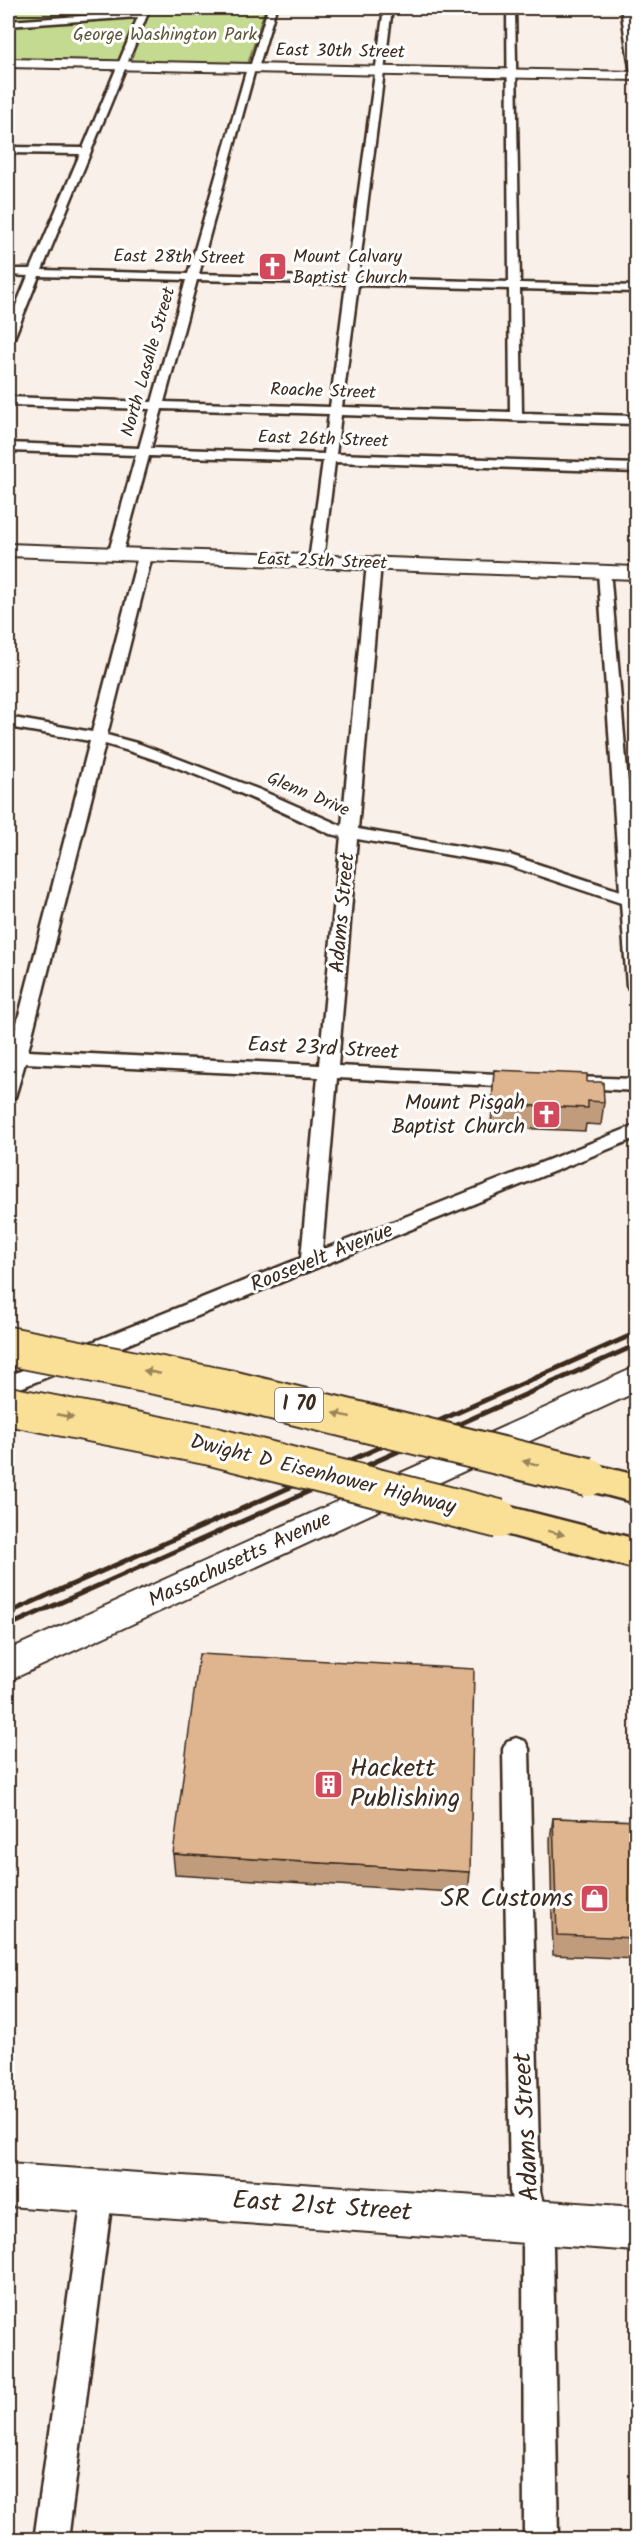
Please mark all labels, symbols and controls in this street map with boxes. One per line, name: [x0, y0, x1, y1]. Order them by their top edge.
park label: George Washington Park: [73, 21, 257, 50]
street label: East 30th Street: [275, 36, 406, 68]
street label: East 28th Street: [113, 242, 246, 274]
place label: Mount Calvary Baptist Church: [293, 243, 407, 293]
church icon: Mount Calvary Baptist Church: [256, 251, 288, 283]
street label: North Lasalle Street: [114, 283, 184, 440]
street label: Roache Street: [270, 376, 377, 408]
street label: East 26th Street: [257, 423, 390, 457]
street label: East 25th Street: [256, 545, 389, 579]
street label: Glenn Drive: [262, 765, 354, 825]
street label: Adams Street: [321, 851, 365, 974]
street label: East 23rd Street: [247, 1029, 400, 1069]
place label: Mount Pisgah Baptist Church: [392, 1087, 525, 1144]
church icon: Mount Pisgah Baptist Church: [530, 1099, 562, 1131]
street label: Roosevelt Avenue: [246, 1214, 399, 1302]
one-way arrow: [142, 1367, 161, 1377]
road number: I 70: [275, 1388, 323, 1422]
one-way arrow: [333, 1410, 351, 1420]
one-way arrow: [56, 1412, 75, 1421]
street label: Dwight D Eisenhower Highway: [186, 1426, 460, 1524]
one-way arrow: [522, 1458, 540, 1467]
street label: Massachusetts Avenue: [143, 1503, 338, 1617]
one-way arrow: [547, 1529, 565, 1539]
place label: Hackett Publishing: [350, 1748, 460, 1820]
building icon: Hackett Publishing: [313, 1768, 345, 1800]
place label: SR Customs: [441, 1878, 573, 1920]
shop icon: SR Customs: [578, 1883, 610, 1915]
street label: Adams Street: [502, 2051, 552, 2203]
street label: East 21st Street: [231, 2180, 414, 2234]

